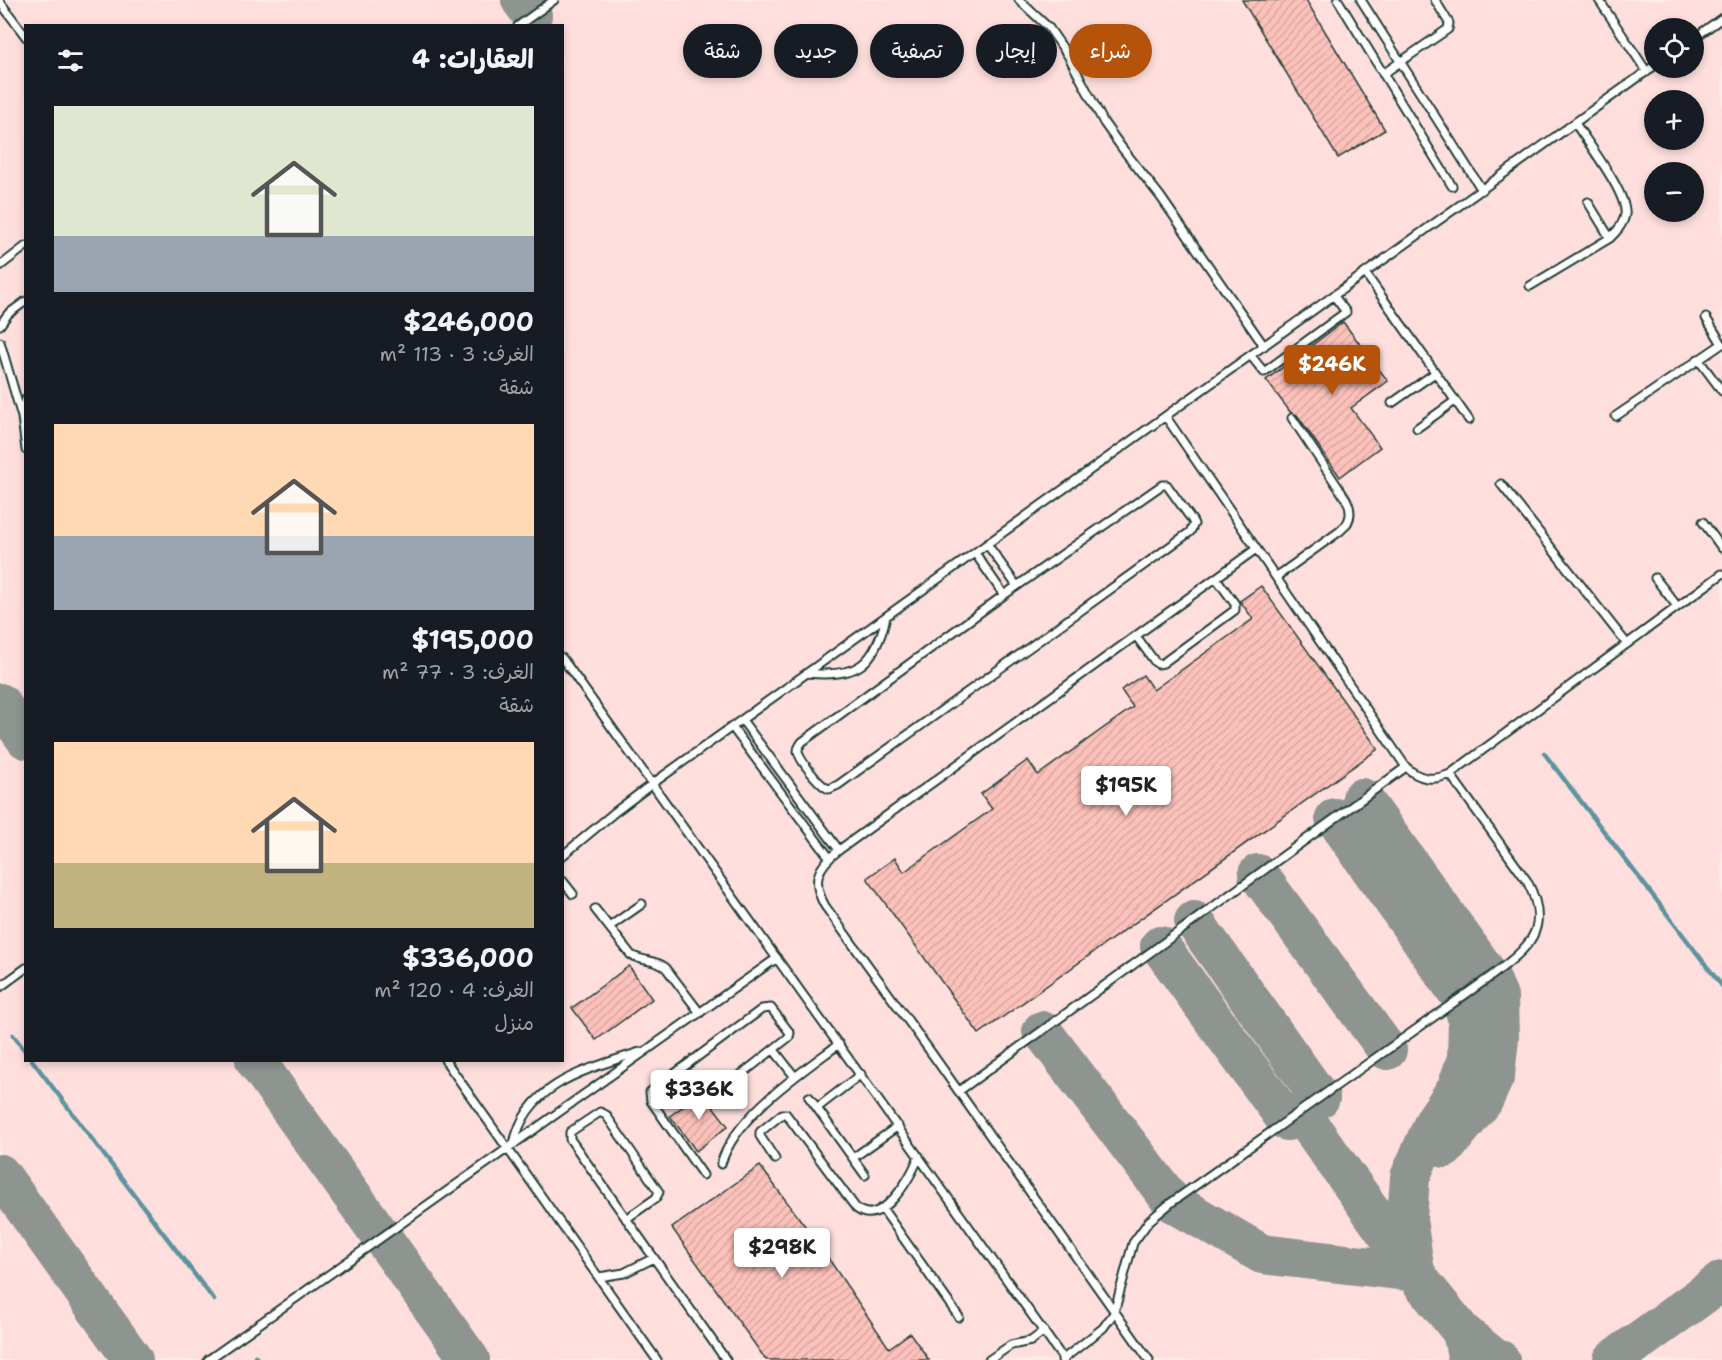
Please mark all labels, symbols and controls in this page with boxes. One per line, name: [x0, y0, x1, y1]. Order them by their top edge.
map controls: [1644, 18, 1704, 222]
button: locate: [1644, 18, 1704, 78]
chip: شقة: [683, 24, 762, 78]
chip: جديد: [774, 24, 858, 78]
chip: تصفية: [870, 24, 964, 78]
chip: إيجار: [976, 24, 1057, 78]
chip: شراء: [1069, 24, 1152, 78]
text: العقارات: 4: [412, 41, 534, 76]
icon: filters: [54, 44, 87, 77]
button: +: [1644, 90, 1704, 150]
icon: home: [240, 145, 348, 253]
button: −: [1644, 162, 1704, 222]
text: $246,000: [403, 304, 534, 339]
text: الغرف: 3 · 113 m²: [380, 341, 534, 367]
pin: $246K: [1290, 345, 1374, 396]
text: $246K: [1298, 351, 1366, 377]
text: شقة: [499, 374, 534, 400]
icon: home: [240, 463, 348, 571]
text: $195,000: [411, 622, 534, 657]
text: الغرف: 3 · 77 m²: [382, 659, 534, 685]
text: شقة: [499, 692, 534, 718]
pin: $195K: [1084, 766, 1168, 817]
text: $195K: [1095, 772, 1157, 798]
icon: home: [240, 781, 348, 889]
text: $336,000: [402, 940, 534, 975]
text: الغرف: 4 · 120 m²: [374, 977, 534, 1003]
text: منزل: [495, 1010, 534, 1036]
pin: $336K: [657, 1070, 741, 1121]
text: $336K: [665, 1076, 733, 1102]
pin: $298K: [740, 1228, 824, 1279]
text: $298K: [748, 1234, 816, 1260]

